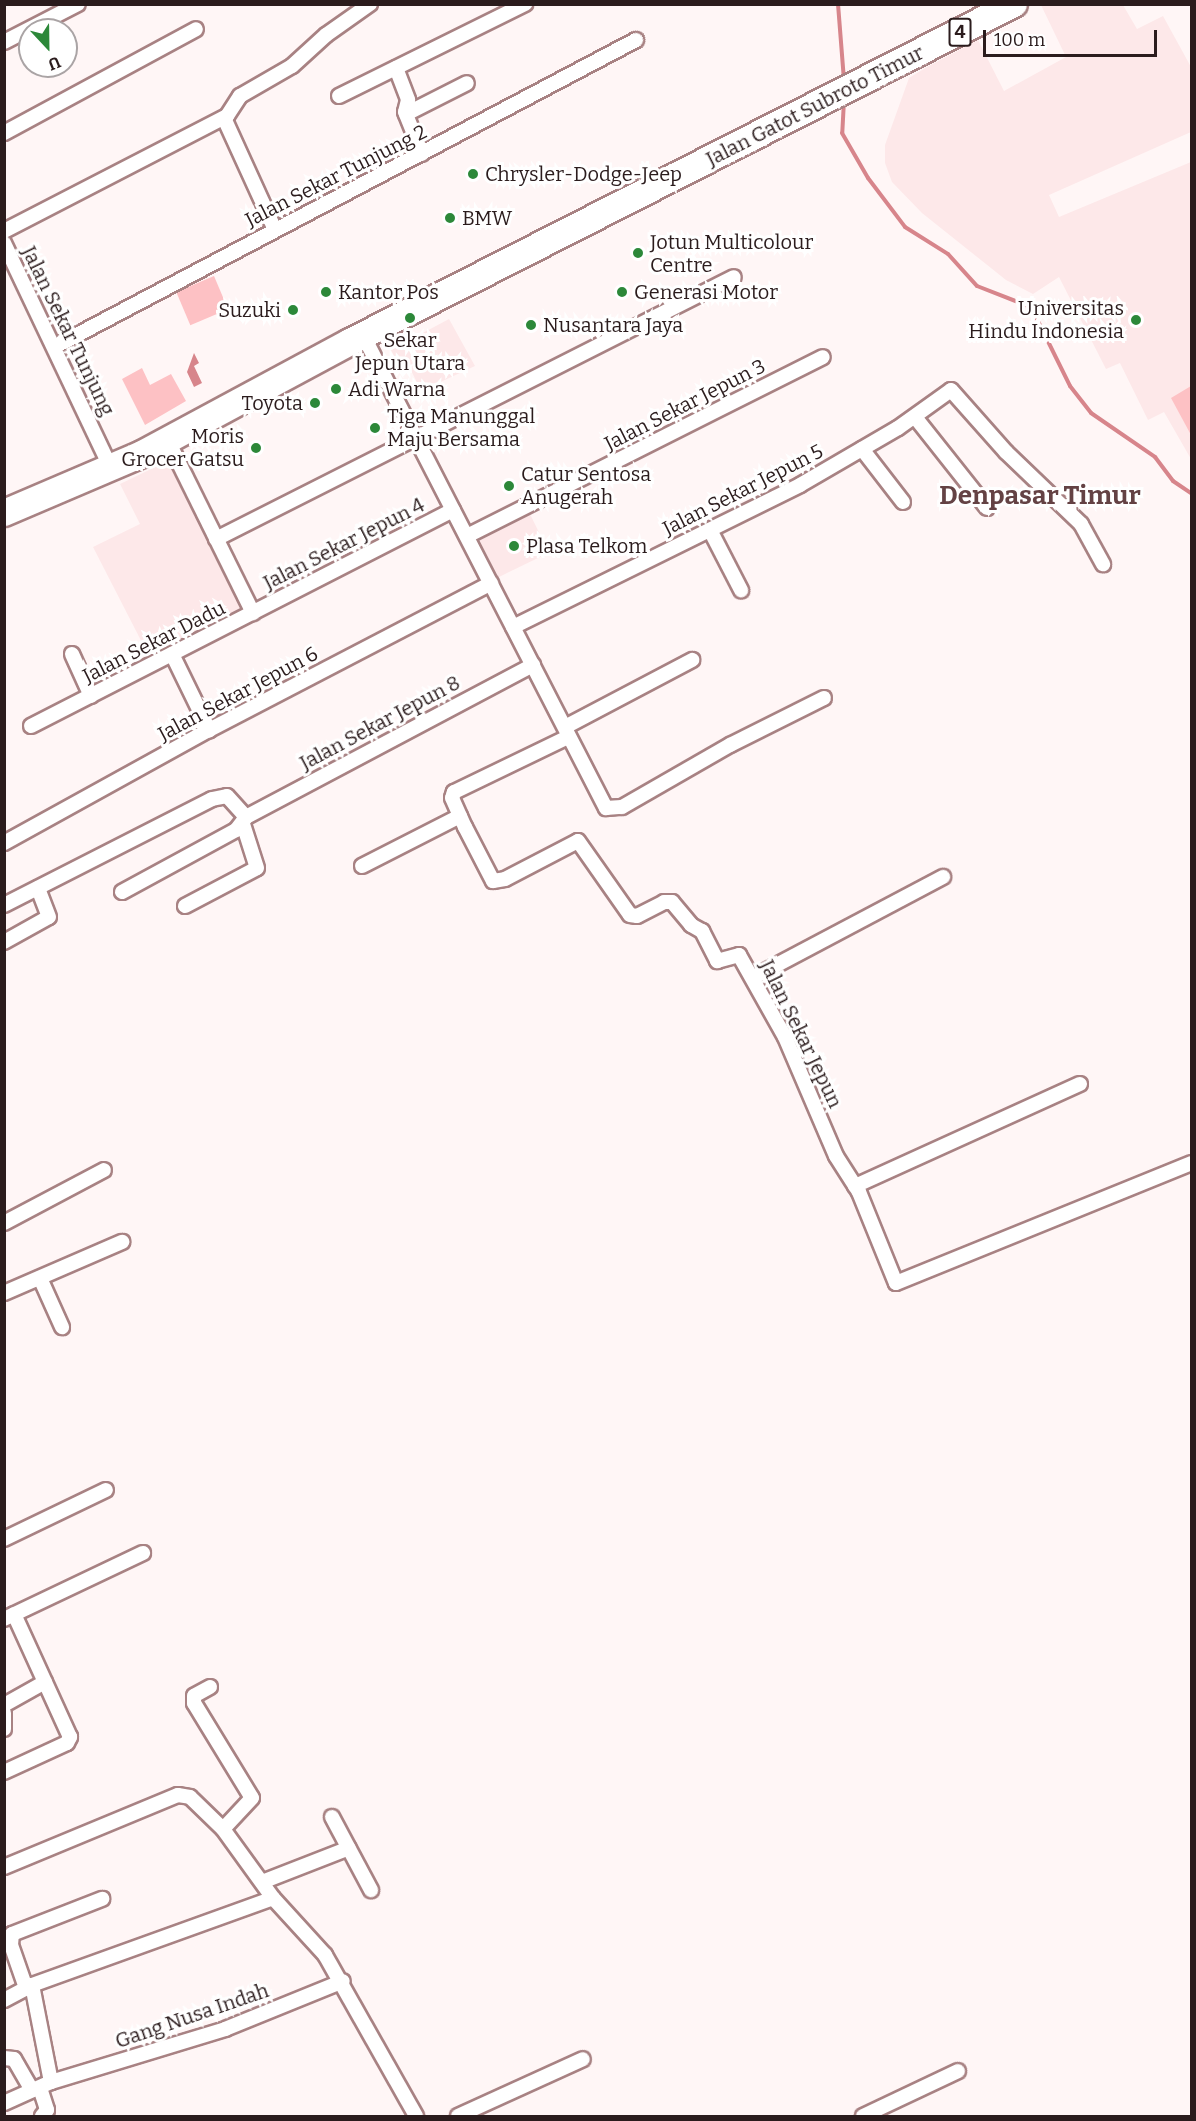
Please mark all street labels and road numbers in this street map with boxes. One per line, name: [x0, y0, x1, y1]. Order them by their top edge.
road number: 4: [948, 17, 972, 47]
street label: Jalan Gatot Subroto Timur: [702, 41, 928, 171]
street label: Jalan Sekar Tunjung 2: [241, 120, 431, 232]
street label: Jalan Sekar Tunjung: [17, 242, 119, 420]
street label: Jalan Sekar Jepun 3: [601, 354, 769, 456]
street label: Jalan Sekar Jepun 5: [659, 439, 827, 541]
street label: Jalan Sekar Jepun 4: [260, 493, 428, 595]
street label: Jalan Sekar Dadu: [79, 596, 229, 688]
street label: Jalan Sekar Jepun 6: [154, 642, 322, 746]
street label: Jalan Sekar Jepun 8: [296, 671, 464, 775]
street label: Jalan Sekar Jepun: [755, 956, 847, 1112]
street label: Gang Nusa Indah: [112, 1978, 272, 2054]

